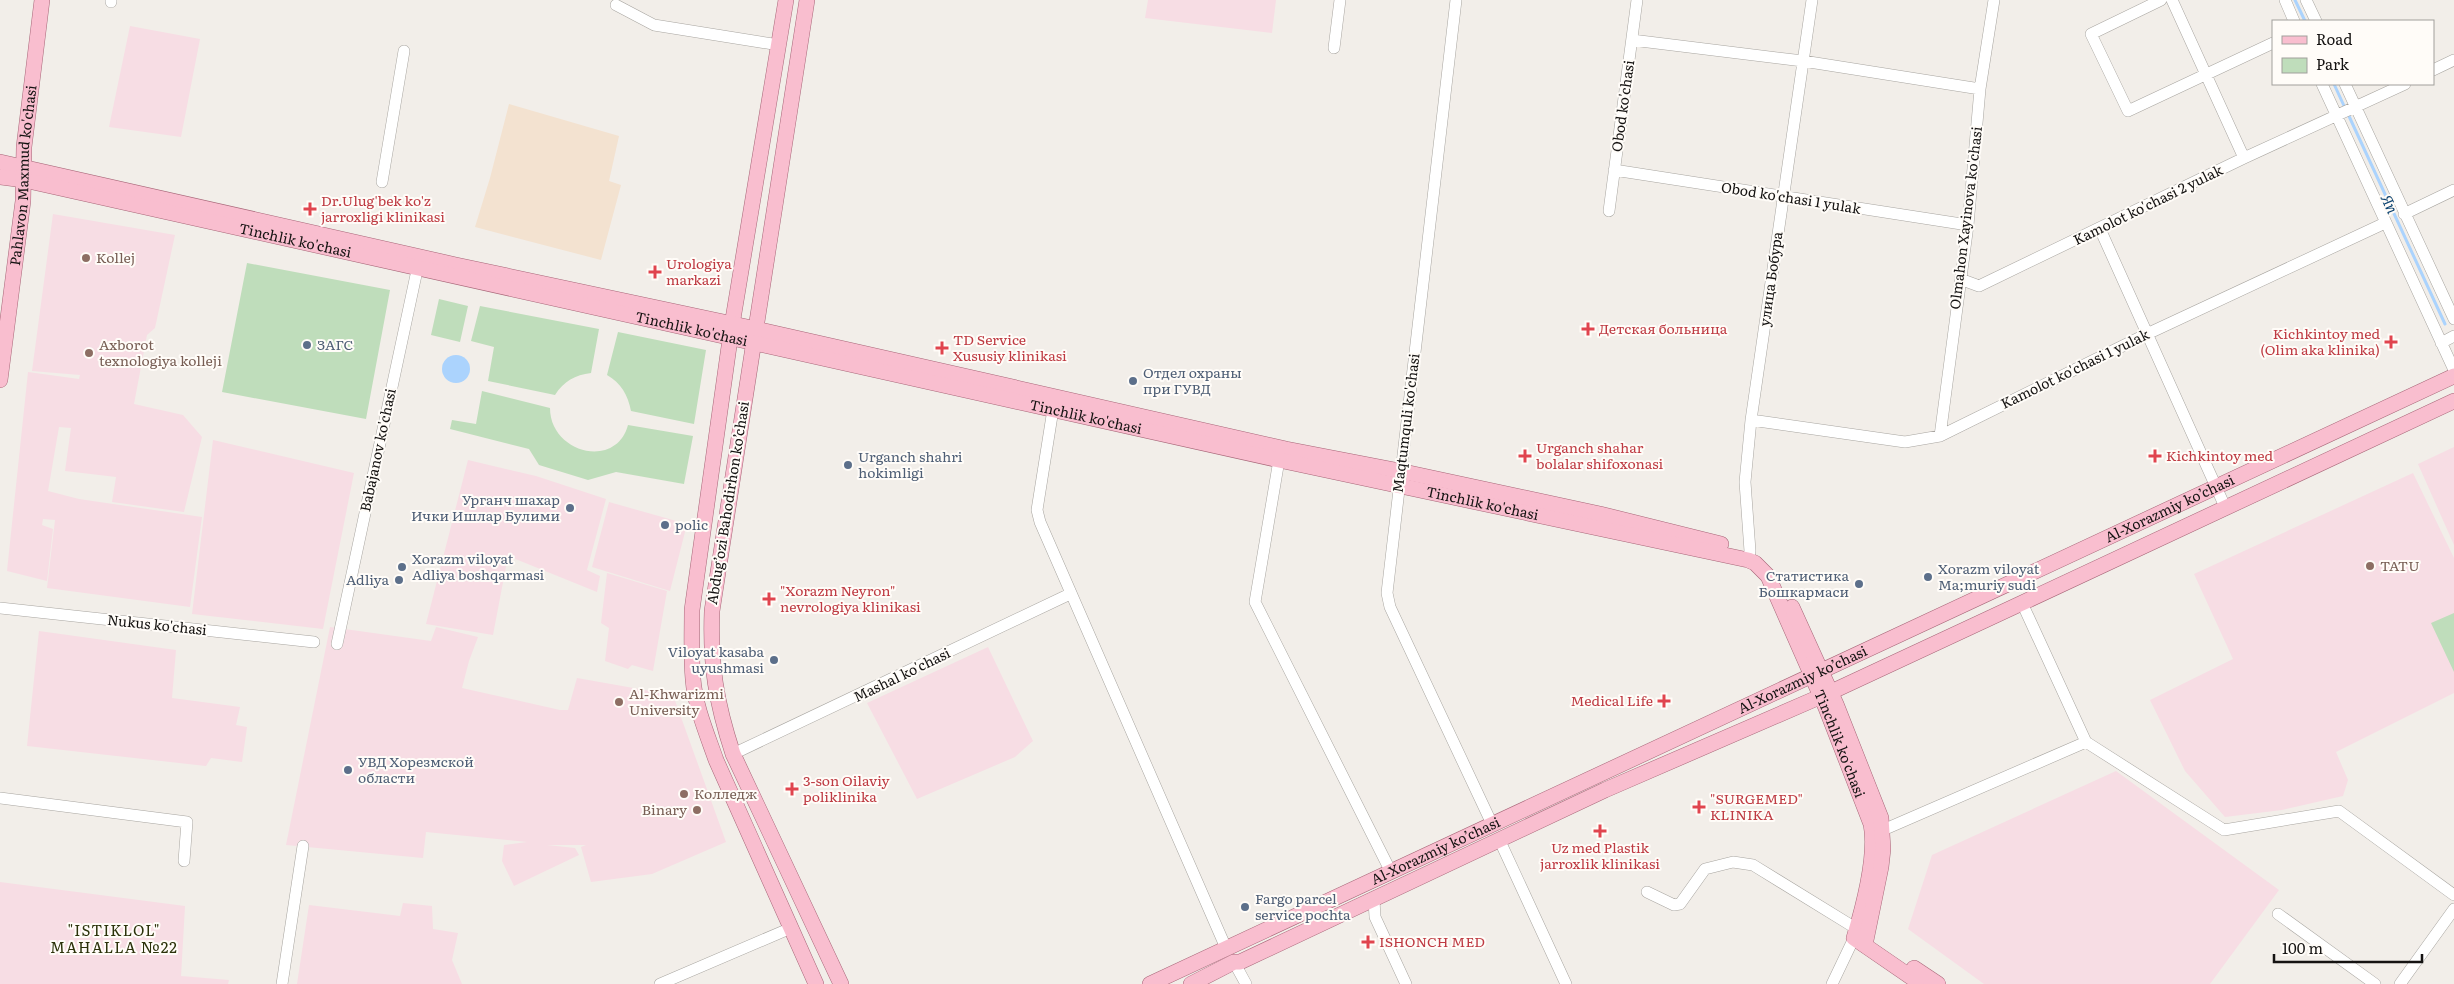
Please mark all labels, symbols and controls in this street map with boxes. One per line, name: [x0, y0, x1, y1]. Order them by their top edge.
legend: [2272, 20, 2434, 85]
text: Road: [2316, 27, 2352, 50]
text: Park: [2316, 52, 2350, 75]
street label: Obod ko'chasi: [1606, 58, 1638, 153]
street label: Pahlavon Maxmud ko'chasi: [4, 84, 41, 267]
street label: Olmahon Xayinova ko'chasi: [1944, 125, 1986, 310]
street label: Kamolot ko'chasi 2 yulak: [2069, 159, 2226, 249]
street label: Obod ko'chasi 1 yulak: [1720, 176, 1863, 218]
place label: Dr.Ulug'bek ko'z jarroxligi klinikasi: [321, 190, 445, 226]
water label: Яп: [2376, 190, 2405, 217]
marker: Dr.Ulug'bek ko'z jarroxligi klinikasi: [303, 202, 317, 216]
street label: Tinchlik ko'chasi: [237, 217, 354, 262]
street label: улица Бобура: [1753, 230, 1787, 327]
place label: Kollej: [96, 247, 135, 267]
marker: Kollej: [80, 252, 92, 264]
place label: Urologiya markazi: [666, 253, 732, 289]
marker: Urologiya markazi: [648, 265, 662, 279]
street label: Tinchlik ko'chasi: [634, 306, 750, 350]
place label: Детская больница: [1599, 318, 1728, 338]
marker: Детская больница: [1581, 322, 1595, 336]
street label: Kamolot ko'chasi 1 yulak: [1997, 323, 2153, 413]
place label: Kichkintoy med (Olim aka klinika): [2260, 323, 2380, 359]
place label: TD Service Xususiy klinikasi: [953, 329, 1067, 365]
place label: Axborot texnologiya kolleji: [99, 334, 222, 370]
place label: ЗАГС: [317, 334, 354, 354]
marker: Kichkintoy med (Olim aka klinika): [2384, 335, 2398, 349]
marker: ЗАГС: [301, 339, 313, 351]
marker: TD Service Xususiy klinikasi: [935, 341, 949, 355]
marker: Axborot texnologiya kolleji: [83, 347, 95, 359]
street label: Maqtumquli ko'chasi: [1387, 352, 1424, 494]
place label: Отдел охраны при ГУВД: [1143, 362, 1242, 398]
marker: Отдел охраны при ГУВД: [1127, 375, 1139, 387]
street label: Babajanov ko'chasi: [354, 386, 400, 513]
street label: Tinchlik ko'chasi: [1028, 394, 1144, 438]
street label: Abdug’ozi Bahodirhon ko’chasi: [701, 399, 753, 606]
place label: Urganch shahar bolalar shifoxonasi: [1536, 437, 1663, 473]
place label: Kichkintoy med: [2166, 445, 2274, 465]
place label: Urganch shahri hokimligi: [858, 446, 963, 482]
marker: Urganch shahar bolalar shifoxonasi: [1518, 449, 1532, 463]
marker: Kichkintoy med: [2148, 449, 2162, 463]
marker: Urganch shahri hokimligi: [842, 459, 854, 471]
street label: Al-Xorazmiy ko’chasi: [2101, 469, 2237, 546]
street label: Tinchlik ko'chasi: [1424, 481, 1541, 524]
place label: Урганч шахар Ички Ишлар Булими: [411, 489, 560, 525]
marker: Урганч шахар Ички Ишлар Булими: [564, 502, 576, 514]
place label: polic: [675, 514, 708, 534]
marker: polic: [659, 519, 671, 531]
place label: Xorazm viloyat Adliya boshqarmasi: [412, 548, 545, 584]
place label: TATU: [2380, 555, 2420, 575]
place label: Xorazm viloyat Ma;muriy sudi: [1938, 558, 2040, 594]
marker: TATU: [2364, 560, 2376, 572]
marker: Xorazm viloyat Adliya boshqarmasi: [396, 561, 408, 573]
place label: Статистика Бошкармаси: [1759, 565, 1849, 601]
place label: Adliya: [346, 569, 389, 589]
marker: Xorazm viloyat Ma;muriy sudi: [1922, 571, 1934, 583]
marker: Adliya: [393, 574, 405, 586]
marker: Статистика Бошкармаси: [1853, 578, 1865, 590]
place label: "Xorazm Neyron" nevrologiya klinikasi: [780, 580, 921, 616]
marker: "Xorazm Neyron" nevrologiya klinikasi: [762, 592, 776, 606]
street label: Nukus ko'chasi: [106, 609, 208, 639]
street label: Al-Xorazmiy ko’chasi: [1734, 640, 1870, 718]
place label: Viloyat kasaba uyushmasi: [668, 641, 764, 677]
street label: Mashal ko'chasi: [850, 642, 954, 706]
marker: Viloyat kasaba uyushmasi: [768, 654, 780, 666]
place label: Al-Khwarizmi University: [629, 683, 724, 719]
street label: Tinchlik ko'chasi: [1810, 686, 1871, 801]
place label: Medical Life: [1571, 690, 1653, 710]
marker: Medical Life: [1657, 694, 1671, 708]
marker: Al-Khwarizmi University: [613, 696, 625, 708]
place label: УВД Хорезмской области: [358, 751, 474, 787]
marker: УВД Хорезмской области: [342, 764, 354, 776]
place label: 3-son Oilaviy poliklinika: [803, 770, 891, 806]
marker: 3-son Oilaviy poliklinika: [785, 782, 799, 796]
place label: Колледж: [694, 783, 757, 803]
marker: Колледж: [678, 788, 690, 800]
place label: "SURGEMED" KLINIKA: [1710, 788, 1803, 824]
place label: Binary: [642, 799, 688, 819]
marker: "SURGEMED" KLINIKA: [1692, 800, 1706, 814]
marker: Binary: [691, 804, 703, 816]
street label: Al-Xorazmiy ko’chasi: [1367, 811, 1503, 889]
marker: Uz med Plastik jarroxlik klinikasi: [1593, 824, 1607, 838]
place label: Uz med Plastik jarroxlik klinikasi: [1540, 837, 1660, 873]
place label: Fargo parcel service pochta: [1255, 888, 1351, 924]
marker: Fargo parcel service pochta: [1239, 901, 1251, 913]
district label: "ISTIKLOL" MAHALLA №22: [50, 918, 178, 958]
place label: ISHONCH MED: [1379, 931, 1485, 951]
scale bar: [2274, 932, 2422, 964]
marker: ISHONCH MED: [1361, 935, 1375, 949]
text: 100 m: [2282, 936, 2323, 959]

